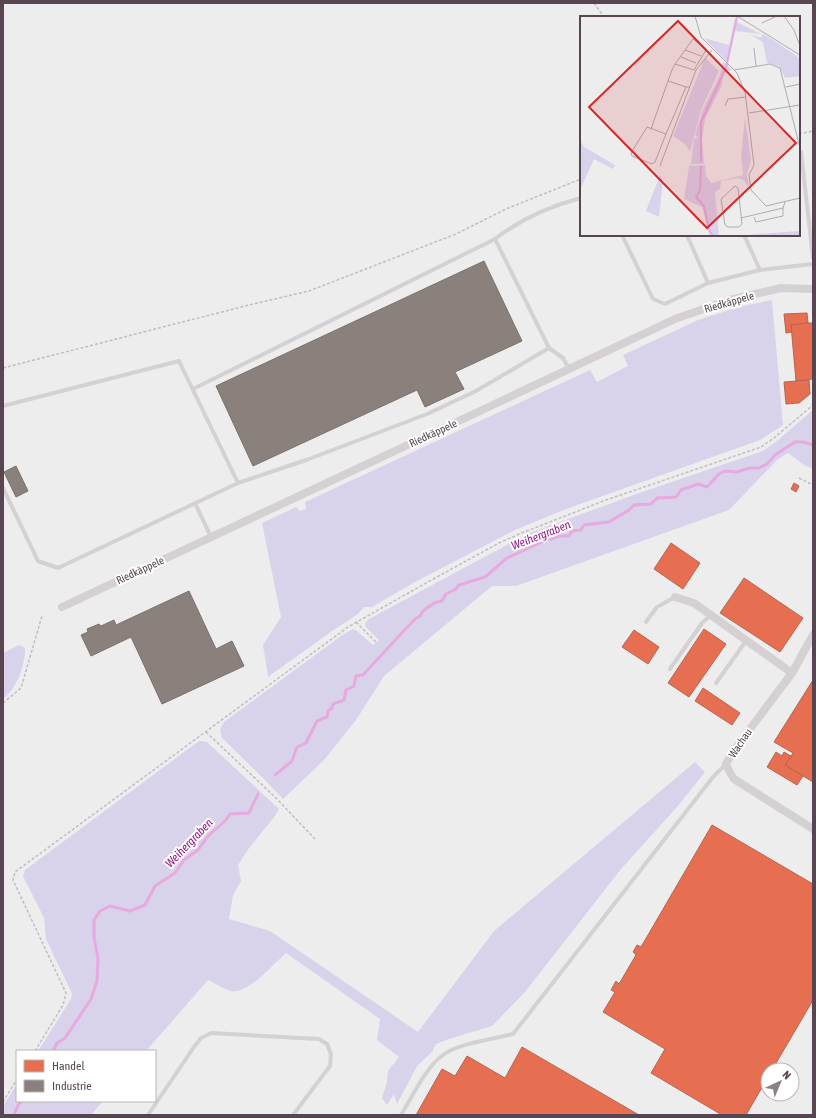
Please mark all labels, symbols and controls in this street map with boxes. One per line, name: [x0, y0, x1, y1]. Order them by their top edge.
inset map: [580, 16, 800, 236]
street label: Riedkäppele: [703, 289, 755, 315]
street label: Riedkäppele: [407, 417, 459, 449]
water label: Weihergraben: [509, 517, 573, 553]
street label: Riedkäppele: [114, 554, 166, 586]
street label: Wachau: [726, 726, 754, 760]
water label: Weihergraben: [162, 816, 216, 870]
legend: [16, 1050, 156, 1102]
text: Handel: [52, 1059, 86, 1073]
north arrow: [760, 1062, 800, 1102]
text: N: [780, 1068, 793, 1081]
text: Industrie: [52, 1079, 92, 1093]

